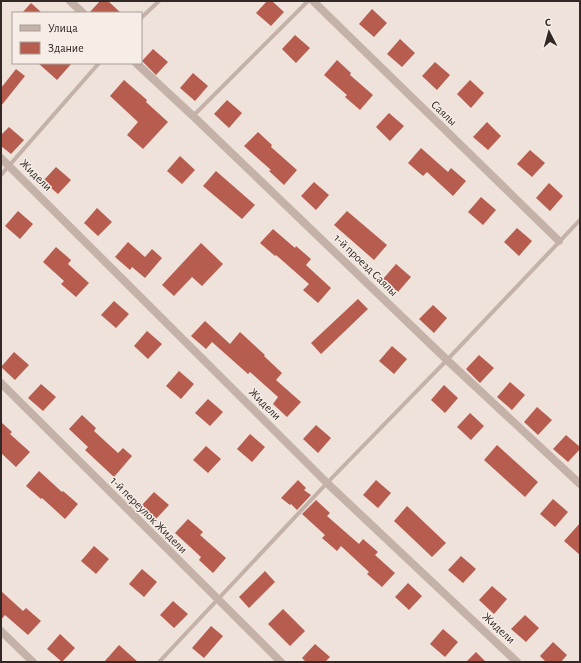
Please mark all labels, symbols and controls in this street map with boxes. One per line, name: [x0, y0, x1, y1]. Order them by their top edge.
legend: [12, 12, 142, 64]
north arrow: [529, 12, 569, 52]
text: С: [544, 17, 552, 28]
text: Улица: [48, 22, 78, 34]
text: Здание: [48, 42, 84, 54]
street label: Саялы: [429, 98, 459, 128]
street label: Жидели: [18, 157, 54, 193]
street label: 1-й проезд Саялы: [332, 232, 400, 298]
street label: Жидели: [247, 386, 283, 422]
street label: 1-й переулок Жидели: [108, 474, 190, 556]
street label: Жидели: [480, 610, 518, 646]

